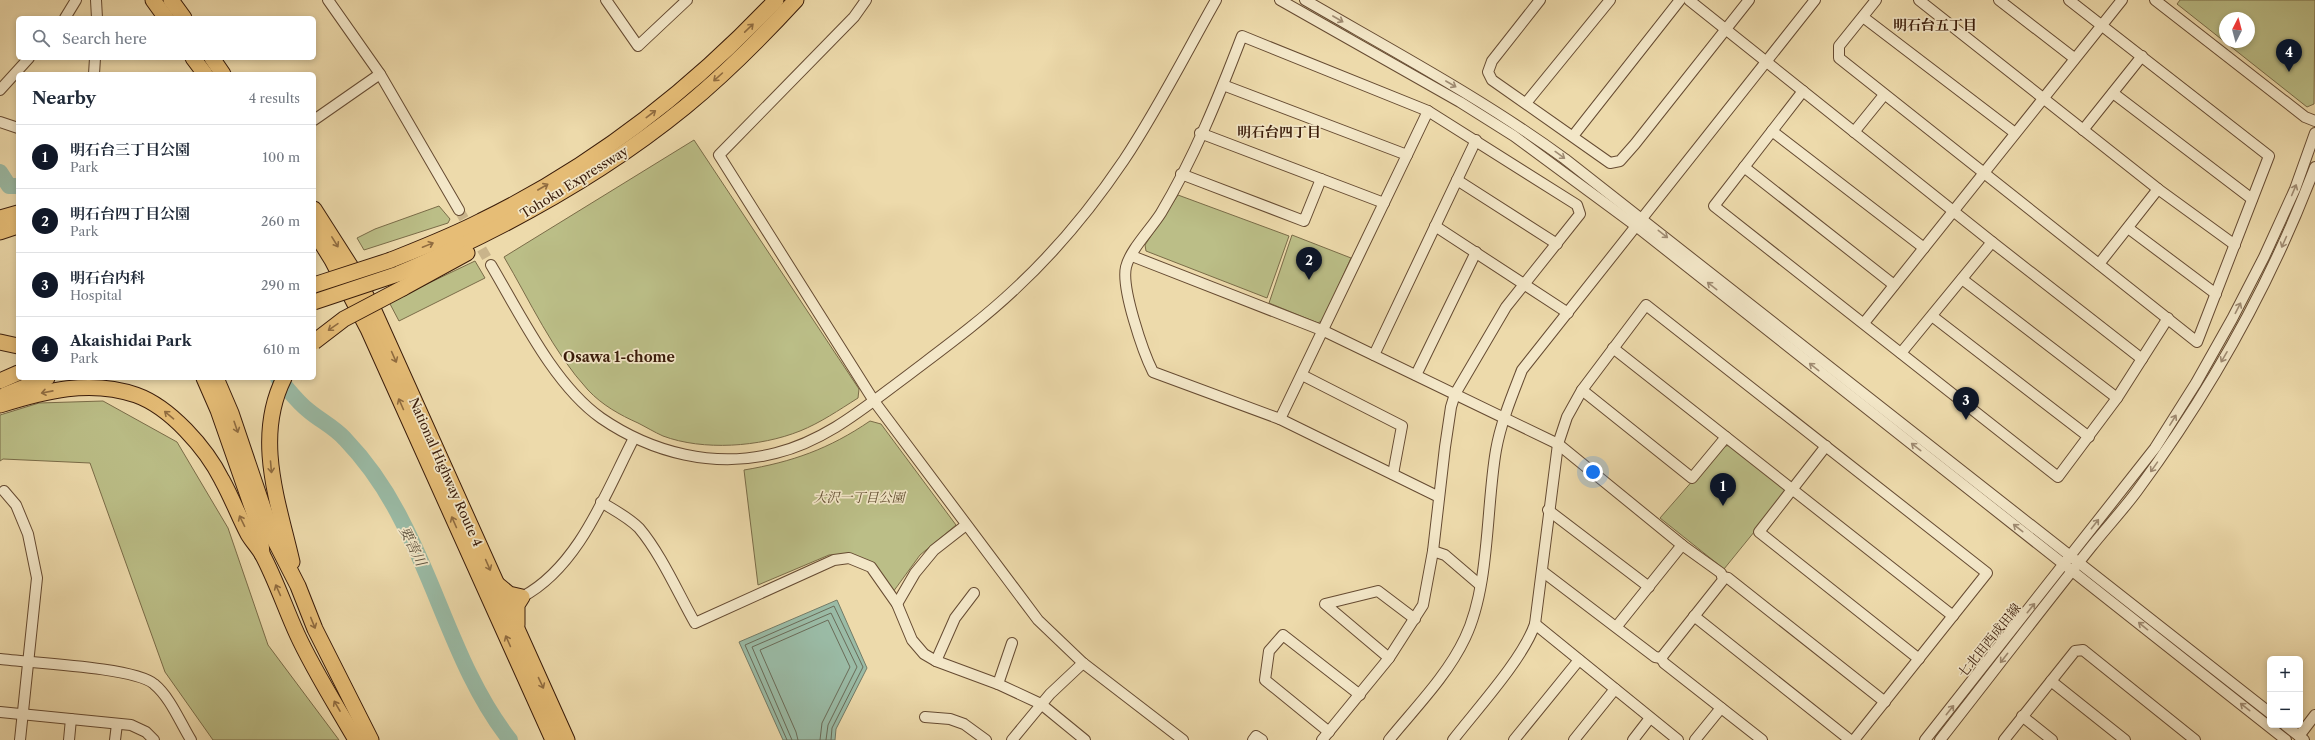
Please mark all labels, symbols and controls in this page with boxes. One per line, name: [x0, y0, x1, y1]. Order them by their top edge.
north arrow: [2219, 12, 2255, 48]
search box: [16, 16, 316, 60]
one-way arrow: [1332, 16, 1344, 24]
district label: 明石台五丁目: [1893, 16, 1977, 34]
one-way arrow: [744, 23, 754, 33]
icon: search: [30, 27, 52, 49]
text: Search here: [62, 29, 147, 48]
pin: 4: [2276, 39, 2302, 72]
one-way arrow: [714, 72, 724, 81]
one-way arrow: [1445, 80, 1457, 88]
text: Nearby: [32, 88, 96, 108]
text: 4 results: [249, 90, 300, 106]
one-way arrow: [646, 110, 657, 118]
district label: 明石台四丁目: [1237, 123, 1321, 141]
text: 明石台三丁目公園: [70, 140, 190, 159]
street label: Tohoku Expressway: [517, 142, 631, 222]
text: 1: [42, 149, 48, 165]
text: 100 m: [262, 149, 300, 165]
one-way arrow: [1554, 151, 1565, 159]
text: Park: [70, 159, 98, 175]
one-way arrow: [537, 182, 549, 190]
one-way arrow: [2291, 185, 2298, 197]
text: 明石台四丁目公園: [70, 204, 190, 223]
text: 2: [41, 213, 49, 229]
text: 260 m: [261, 213, 300, 229]
text: Park: [70, 223, 98, 239]
one-way arrow: [1657, 230, 1668, 239]
one-way arrow: [2280, 235, 2287, 247]
one-way arrow: [331, 236, 339, 247]
one-way arrow: [421, 241, 433, 248]
pin: 2: [1296, 247, 1322, 280]
text: 明石台内科: [70, 268, 145, 287]
text: 3: [41, 277, 49, 293]
text: 290 m: [261, 277, 300, 293]
one-way arrow: [1706, 282, 1717, 290]
text: Hospital: [70, 287, 122, 303]
one-way arrow: [2235, 302, 2242, 314]
one-way arrow: [327, 323, 338, 331]
text: Akaishidai Park: [70, 331, 192, 350]
text: 4: [41, 341, 49, 357]
text: 610 m: [263, 341, 300, 357]
district label: Osawa 1-chome: [563, 348, 675, 366]
text: Park: [70, 350, 98, 366]
one-way arrow: [391, 351, 398, 363]
one-way arrow: [2219, 351, 2227, 363]
one-way arrow: [1808, 362, 1819, 371]
pin: 3: [1953, 387, 1979, 420]
one-way arrow: [40, 389, 53, 397]
street label: National Highway Route 4: [406, 395, 486, 549]
one-way arrow: [397, 398, 404, 410]
one-way arrow: [164, 411, 174, 420]
one-way arrow: [2169, 415, 2177, 426]
one-way arrow: [233, 420, 240, 433]
one-way arrow: [1910, 443, 1921, 452]
one-way arrow: [267, 460, 274, 473]
one-way arrow: [2150, 461, 2158, 472]
your location: [1583, 462, 1603, 482]
pin: 1: [1710, 473, 1736, 506]
park label: 大沢一丁目公園: [813, 489, 906, 505]
one-way arrow: [238, 515, 245, 527]
one-way arrow: [450, 517, 457, 529]
one-way arrow: [2091, 519, 2100, 530]
water label: 要害川: [396, 523, 431, 571]
one-way arrow: [2012, 523, 2023, 532]
one-way arrow: [485, 559, 492, 571]
one-way arrow: [274, 585, 281, 597]
street label: 七北田西成田線: [1954, 600, 2024, 680]
one-way arrow: [2027, 602, 2035, 613]
one-way arrow: [309, 616, 317, 628]
one-way arrow: [2137, 622, 2148, 631]
one-way arrow: [503, 635, 511, 647]
one-way arrow: [2000, 653, 2009, 664]
map controls: [2267, 656, 2303, 728]
button: +: [2267, 656, 2303, 692]
one-way arrow: [538, 677, 546, 689]
button: −: [2267, 692, 2303, 728]
one-way arrow: [332, 700, 340, 712]
one-way arrow: [2239, 703, 2250, 712]
one-way arrow: [1945, 704, 1954, 715]

